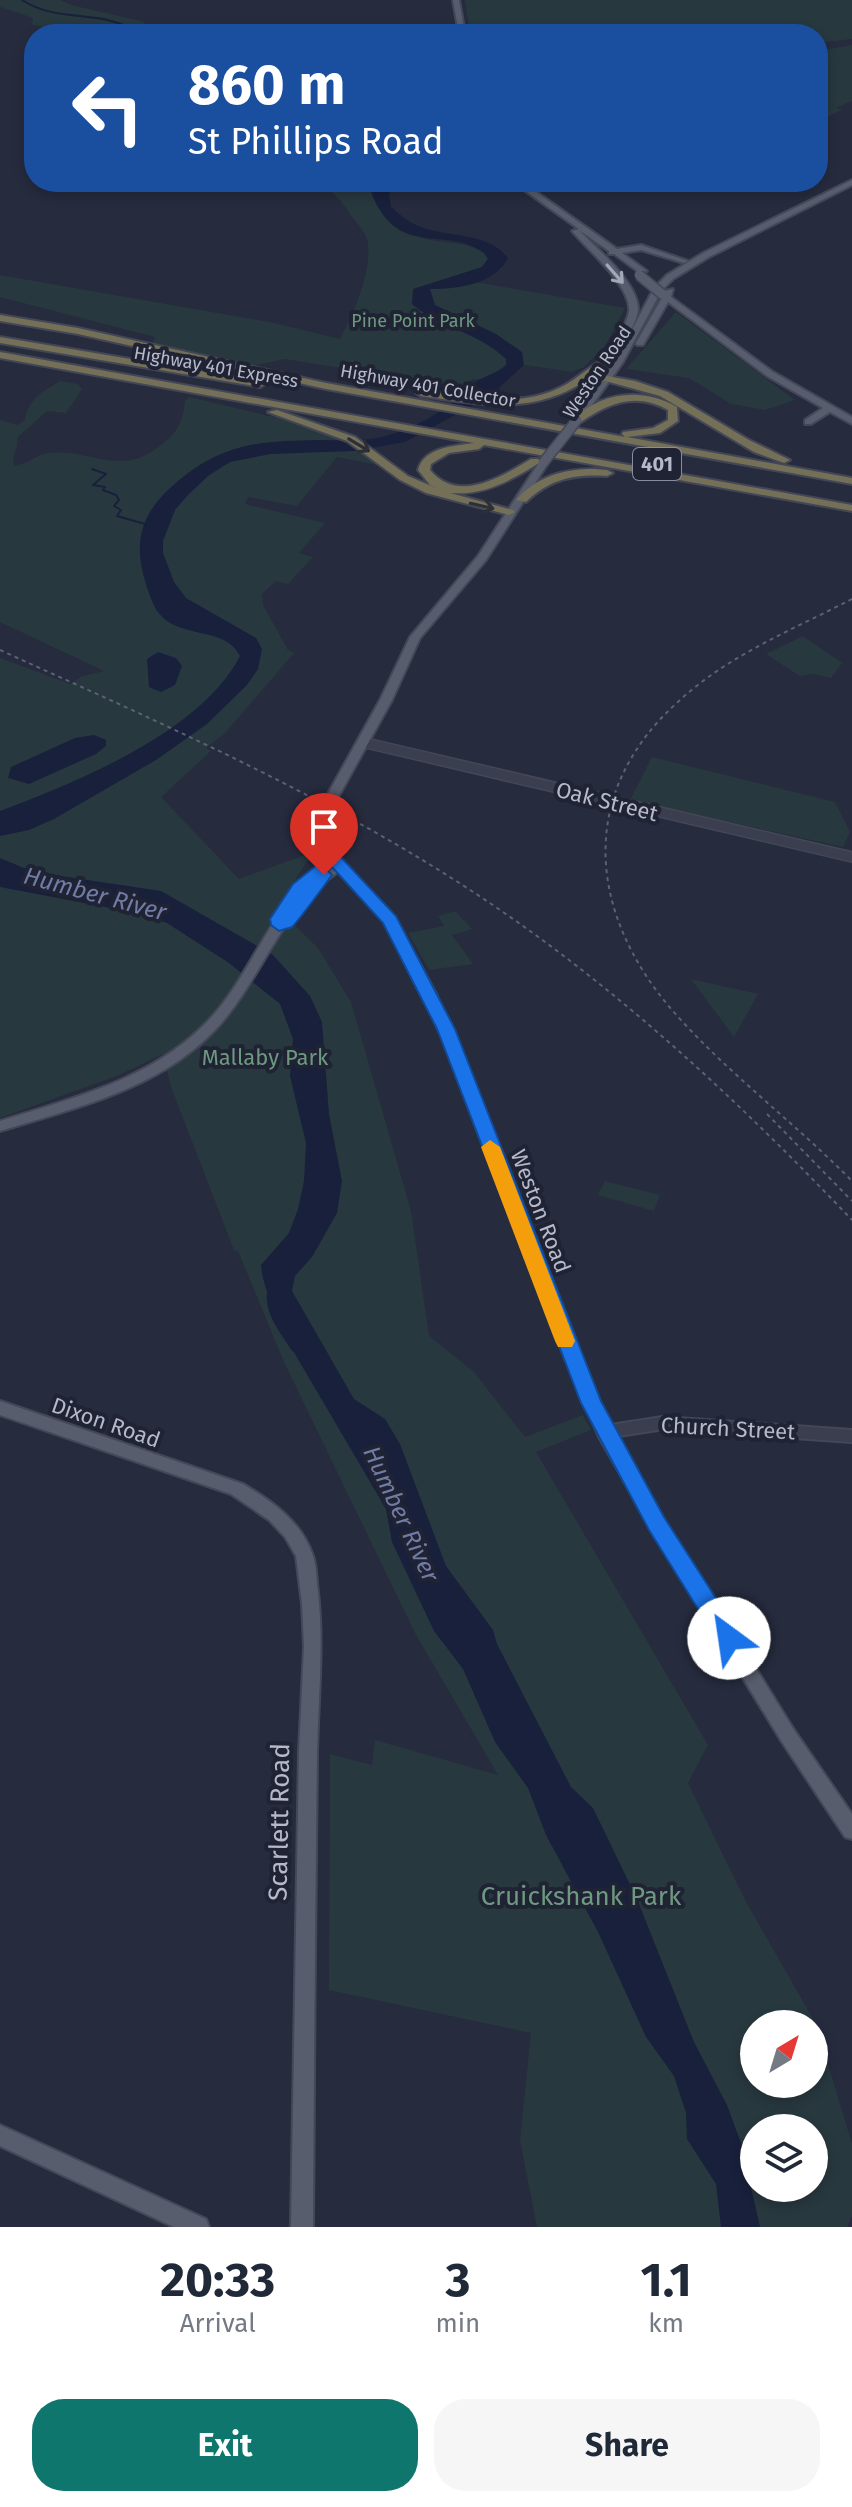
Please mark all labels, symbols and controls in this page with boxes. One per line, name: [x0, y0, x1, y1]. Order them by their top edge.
text: 860 m: [188, 52, 345, 119]
icon: left: [56, 56, 160, 160]
text: St Phillips Road: [188, 120, 444, 164]
one-way arrow: [605, 263, 623, 283]
park label: Pine Point Park: [351, 310, 475, 332]
street label: Weston Road: [558, 322, 636, 422]
street label: Highway 401 Express: [132, 342, 300, 392]
street label: Highway 401 Collector: [339, 360, 517, 412]
one-way arrow: [347, 437, 370, 453]
road number: 401: [633, 448, 681, 480]
one-way arrow: [469, 499, 495, 514]
street label: Oak Street: [553, 776, 661, 827]
pin: [290, 793, 358, 875]
icon: arrive: [302, 805, 346, 849]
water label: Humber River: [21, 862, 170, 927]
park label: Mallaby Park: [202, 1044, 329, 1071]
street label: Weston Road: [505, 1146, 576, 1277]
street label: Dixon Road: [48, 1391, 164, 1454]
street label: Church Street: [660, 1411, 796, 1446]
water label: Humber River: [357, 1442, 445, 1587]
position arrow: [687, 1596, 771, 1680]
street label: Scarlett Road: [263, 1743, 296, 1901]
park label: Cruickshank Park: [481, 1881, 682, 1912]
north arrow: [740, 2010, 828, 2098]
map controls: [740, 2010, 828, 2202]
button: layers: [740, 2114, 828, 2202]
text: 20:33: [160, 2251, 275, 2309]
text: 3: [445, 2251, 470, 2309]
text: 1.1: [641, 2251, 692, 2309]
text: Arrival: [180, 2308, 256, 2339]
text: min: [435, 2308, 480, 2339]
text: km: [648, 2308, 684, 2339]
button: Exit: [32, 2399, 418, 2491]
button: Share: [434, 2399, 820, 2491]

